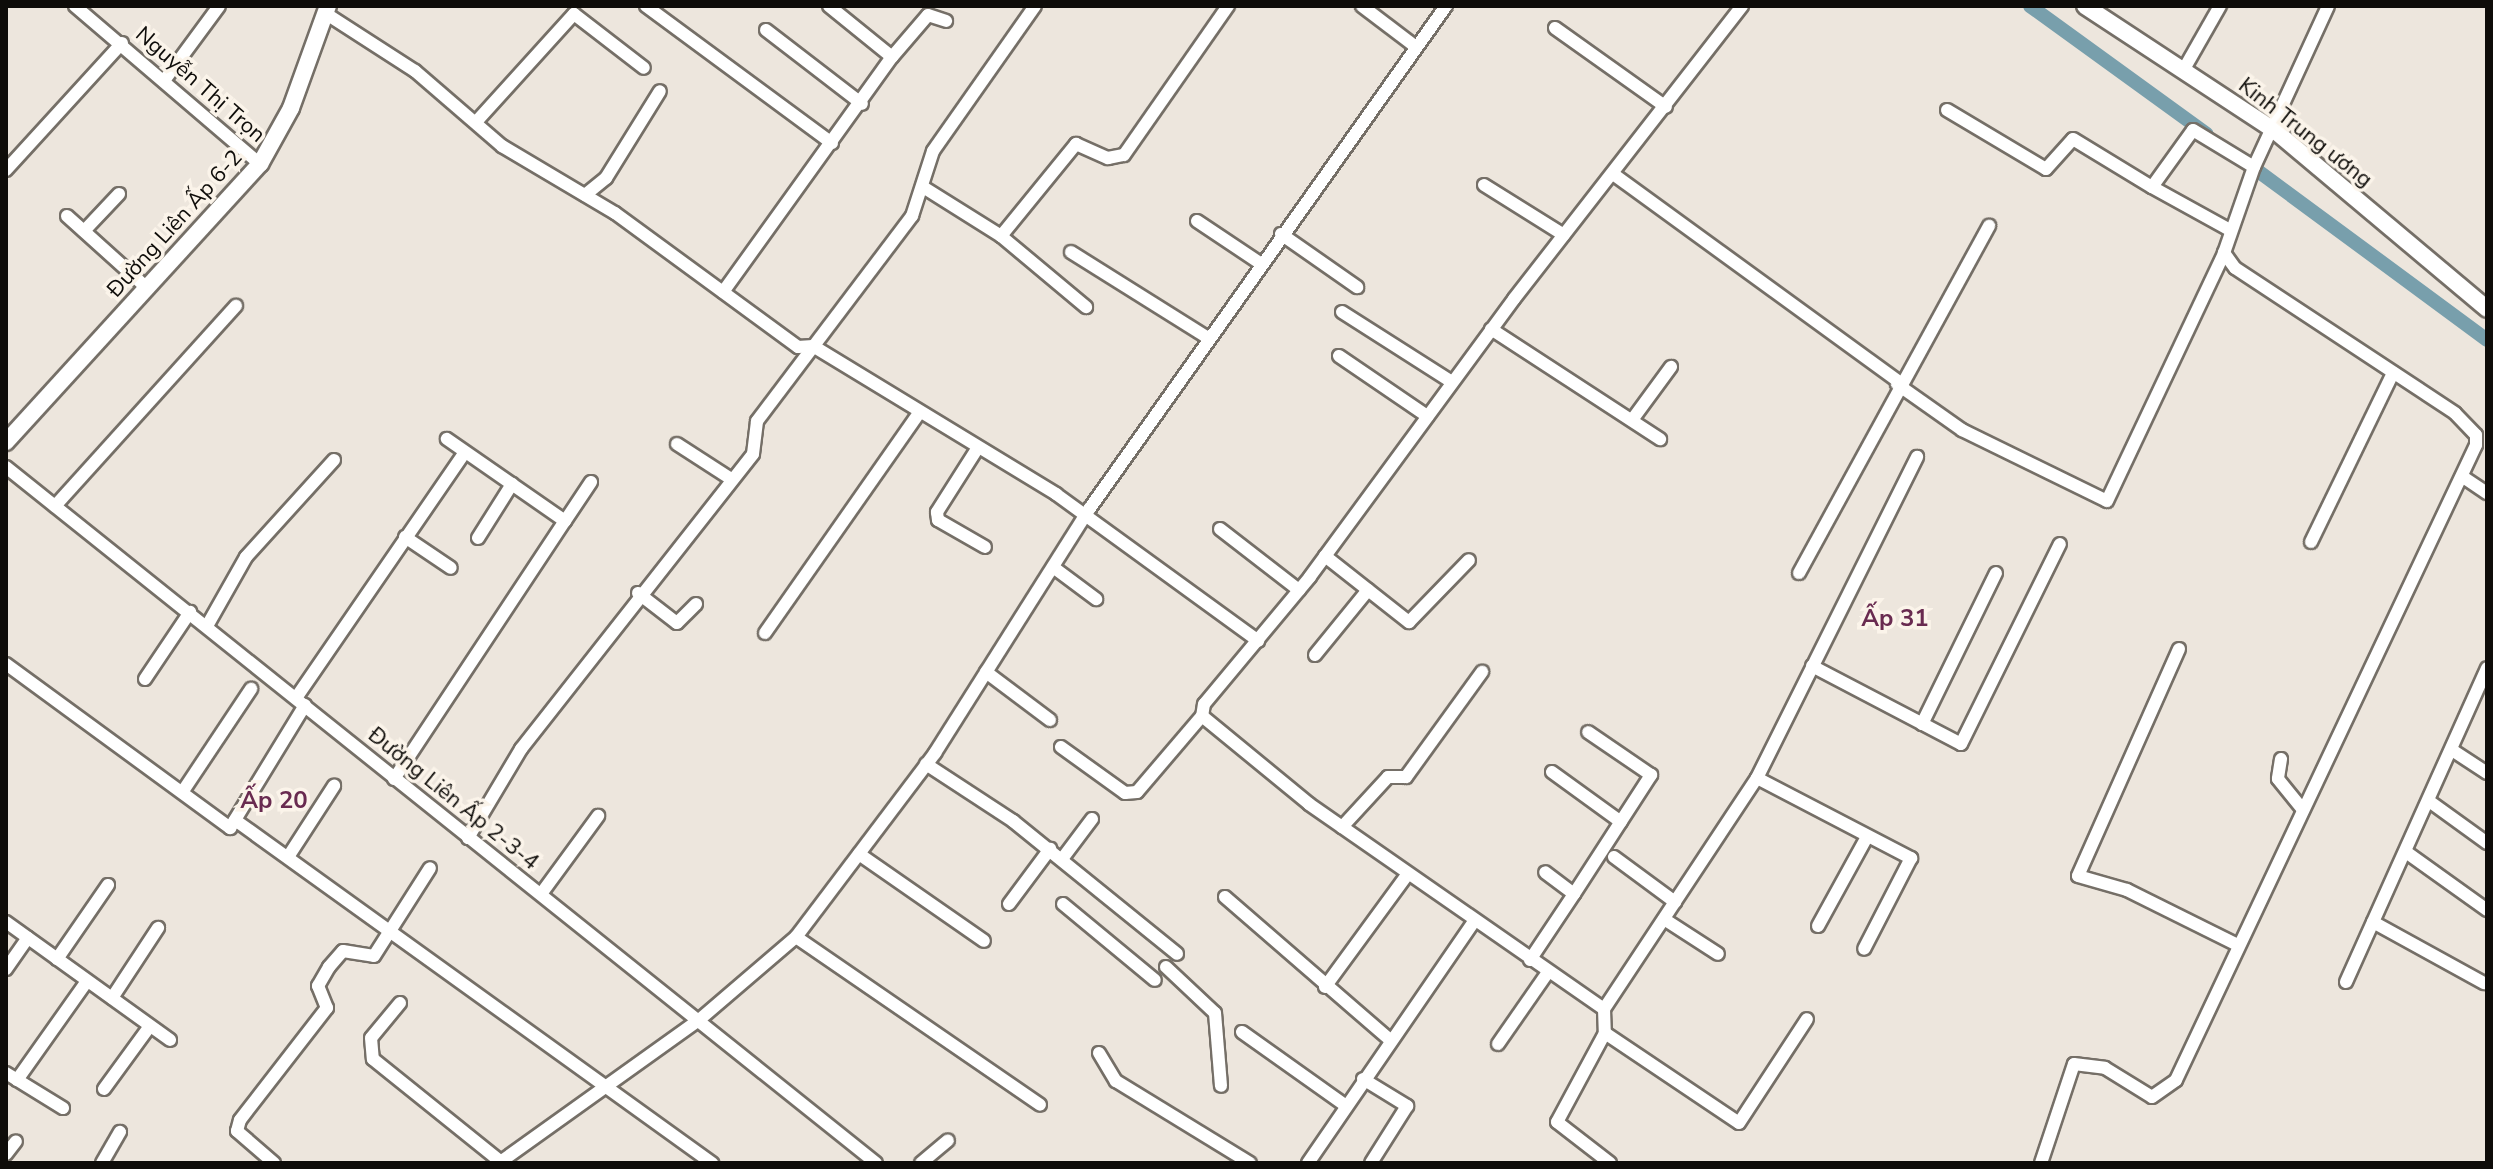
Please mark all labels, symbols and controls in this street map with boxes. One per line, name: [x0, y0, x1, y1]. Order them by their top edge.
street label: Nguyễn Thị Trọn: [130, 22, 270, 148]
street label: Kinh Trung ương: [2233, 73, 2377, 193]
street label: Đường Liên Ấp 6-2: [102, 145, 248, 303]
district label: Ấp 31: [1861, 605, 1929, 633]
street label: Đường Liên Ấp 2-3-4: [362, 722, 544, 876]
district label: Ấp 20: [240, 787, 308, 815]

